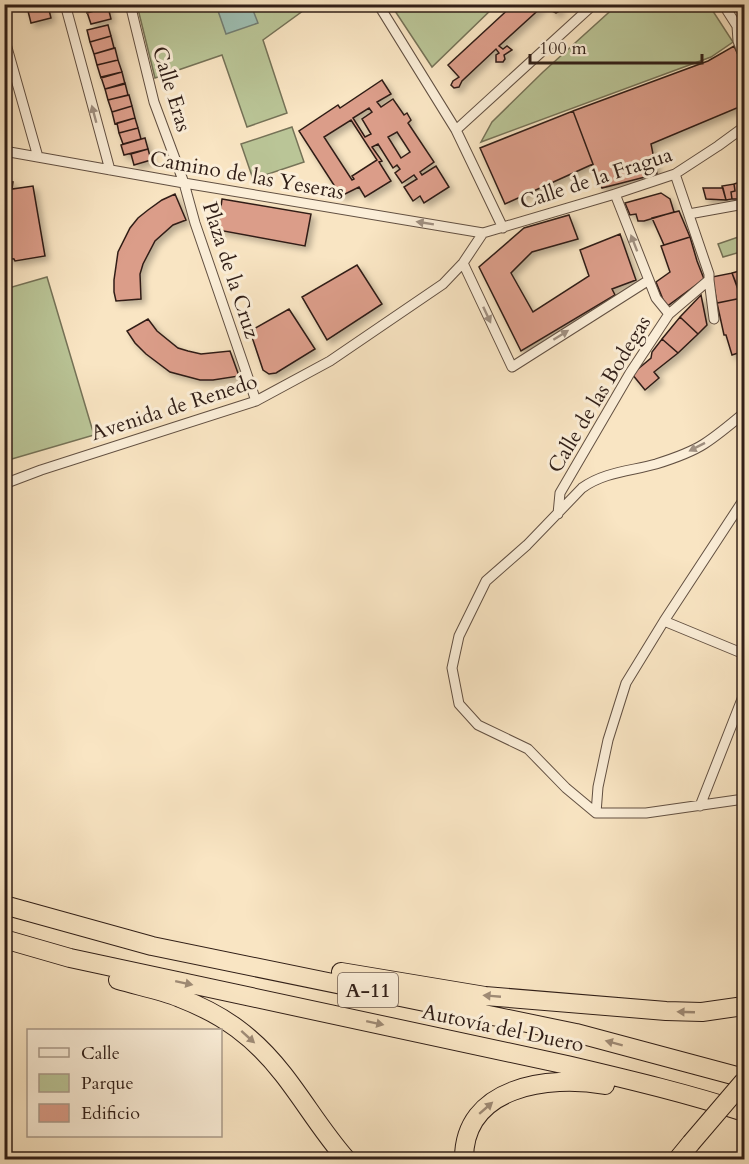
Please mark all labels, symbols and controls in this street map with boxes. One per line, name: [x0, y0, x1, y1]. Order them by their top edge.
scale bar: [530, 27, 702, 65]
text: 100 m: [539, 36, 587, 61]
street label: Calle Eras: [145, 43, 198, 135]
one-way arrow: [89, 105, 99, 123]
street label: Calle de la Fragua: [516, 140, 676, 217]
street label: Camino de las Yeseras: [148, 144, 346, 207]
street label: Plaza de la Cruz: [195, 198, 266, 343]
one-way arrow: [416, 219, 435, 228]
one-way arrow: [629, 234, 638, 252]
one-way arrow: [483, 306, 492, 323]
street label: Calle de las Bodegas: [541, 310, 658, 478]
one-way arrow: [553, 330, 569, 341]
street label: Avenida de Renedo: [87, 367, 261, 448]
one-way arrow: [688, 442, 705, 452]
road number: A-11: [338, 973, 398, 1007]
one-way arrow: [174, 979, 193, 988]
one-way arrow: [483, 991, 502, 1001]
street label: Autovía del Duero: [419, 997, 586, 1060]
one-way arrow: [677, 1007, 696, 1017]
one-way arrow: [365, 1019, 384, 1028]
legend: [27, 1029, 222, 1137]
one-way arrow: [240, 1030, 255, 1044]
one-way arrow: [604, 1038, 622, 1047]
text: Calle: [81, 1041, 120, 1066]
text: Parque: [81, 1071, 134, 1096]
text: Edificio: [81, 1101, 140, 1126]
one-way arrow: [478, 1101, 493, 1115]

